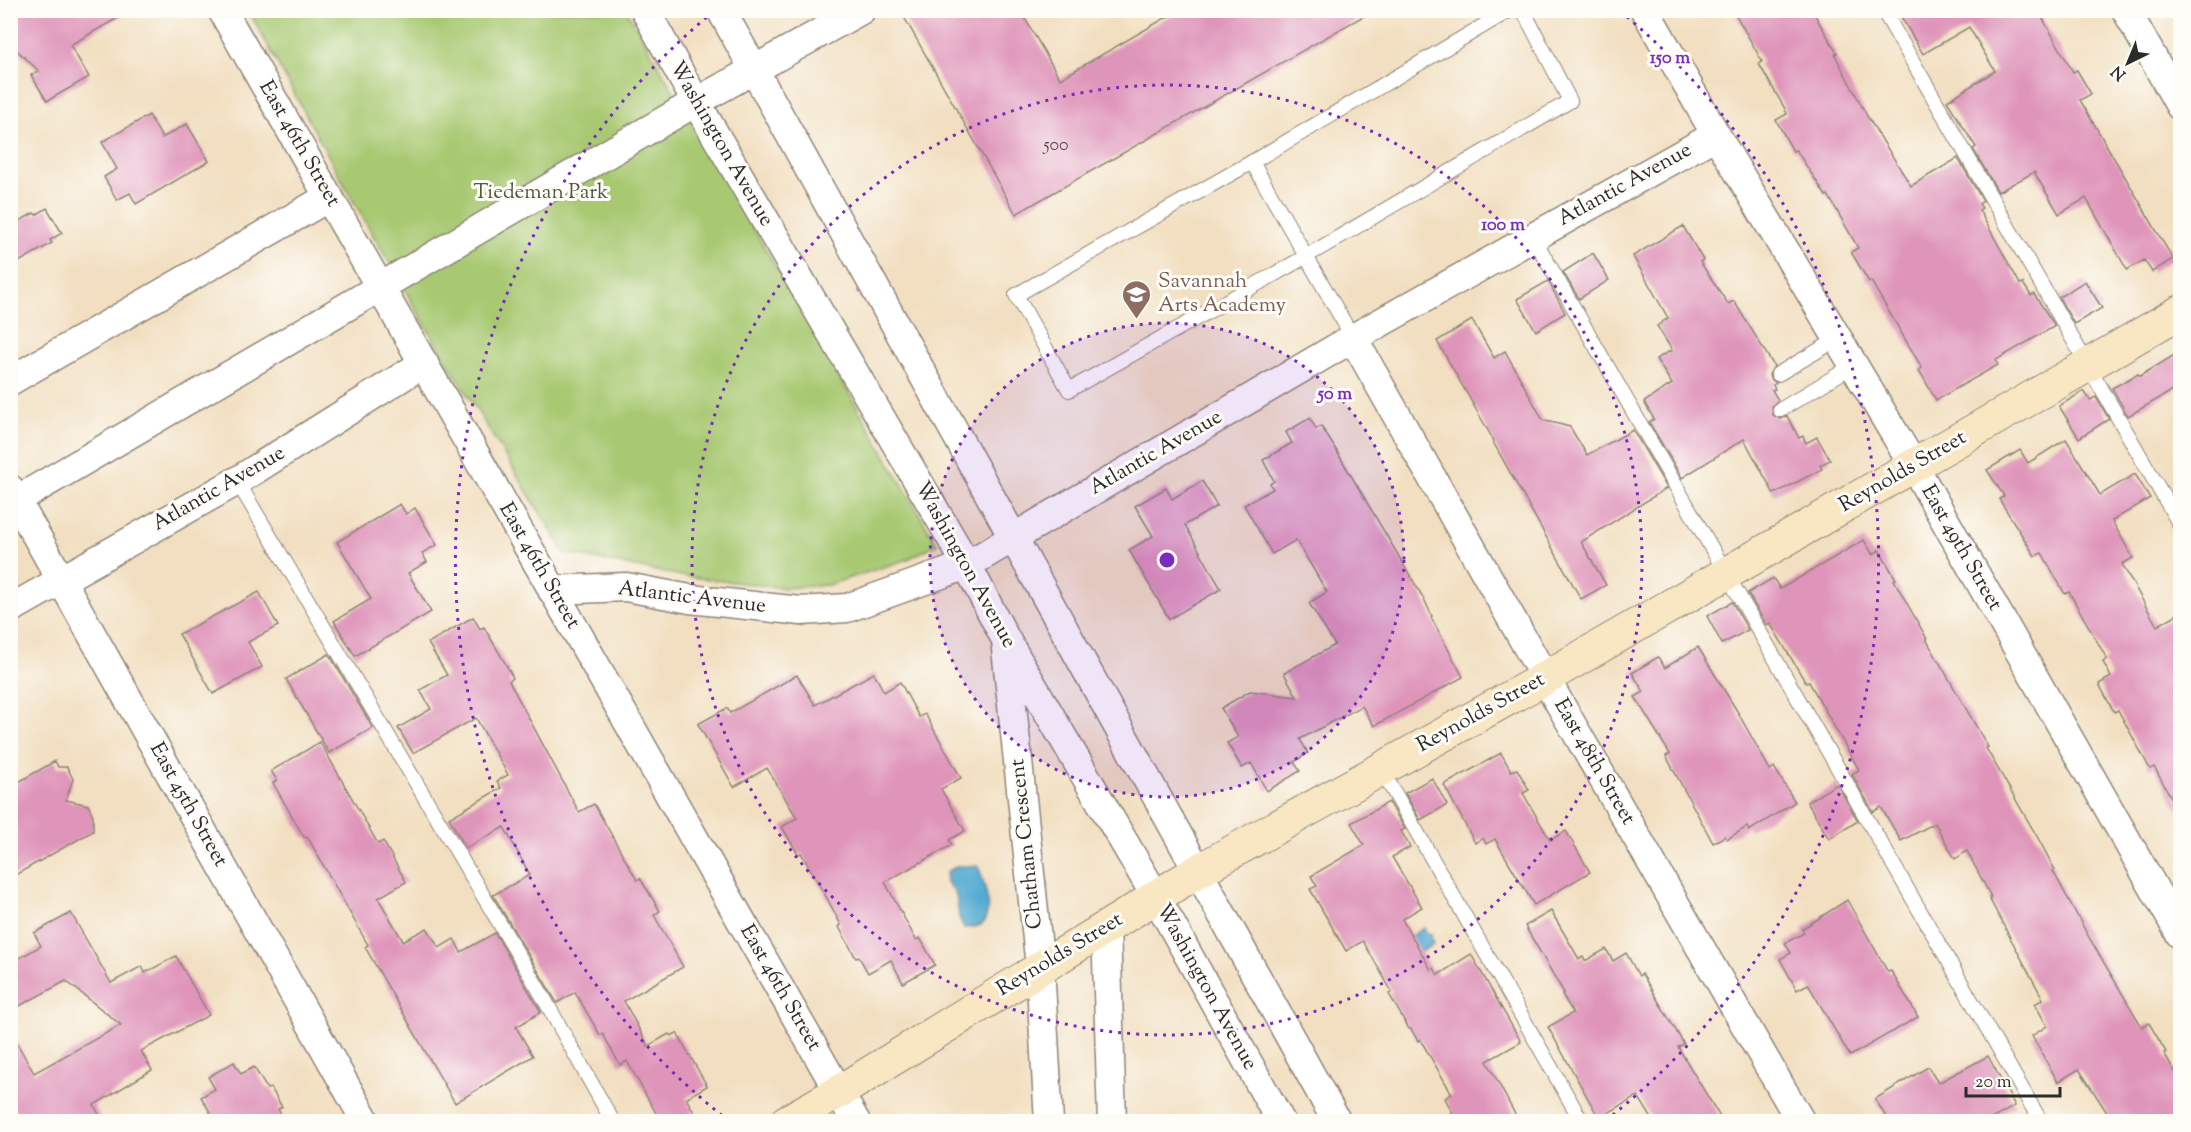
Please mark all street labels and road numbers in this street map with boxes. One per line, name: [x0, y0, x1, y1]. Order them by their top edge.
street label: Washington Avenue: [661, 56, 781, 232]
street label: East 46th Street: [251, 75, 347, 213]
street label: Atlantic Avenue: [1553, 136, 1697, 234]
street label: Atlantic Avenue: [1084, 403, 1228, 503]
street label: Reynolds Street: [1834, 423, 1972, 521]
street label: Atlantic Avenue: [147, 439, 291, 539]
street label: Washington Avenue: [907, 476, 1023, 654]
street label: East 49th Street: [1913, 479, 2009, 617]
street label: East 46th Street: [491, 497, 587, 635]
street label: Atlantic Avenue: [616, 574, 768, 622]
street label: Reynolds Street: [1411, 665, 1551, 761]
street label: East 48th Street: [1546, 693, 1642, 831]
street label: East 45th Street: [141, 737, 235, 873]
street label: Chatham Crescent: [1003, 757, 1051, 931]
street label: Washington Avenue: [1148, 898, 1264, 1076]
street label: Reynolds Street: [991, 905, 1129, 1005]
street label: East 46th Street: [732, 919, 828, 1057]

